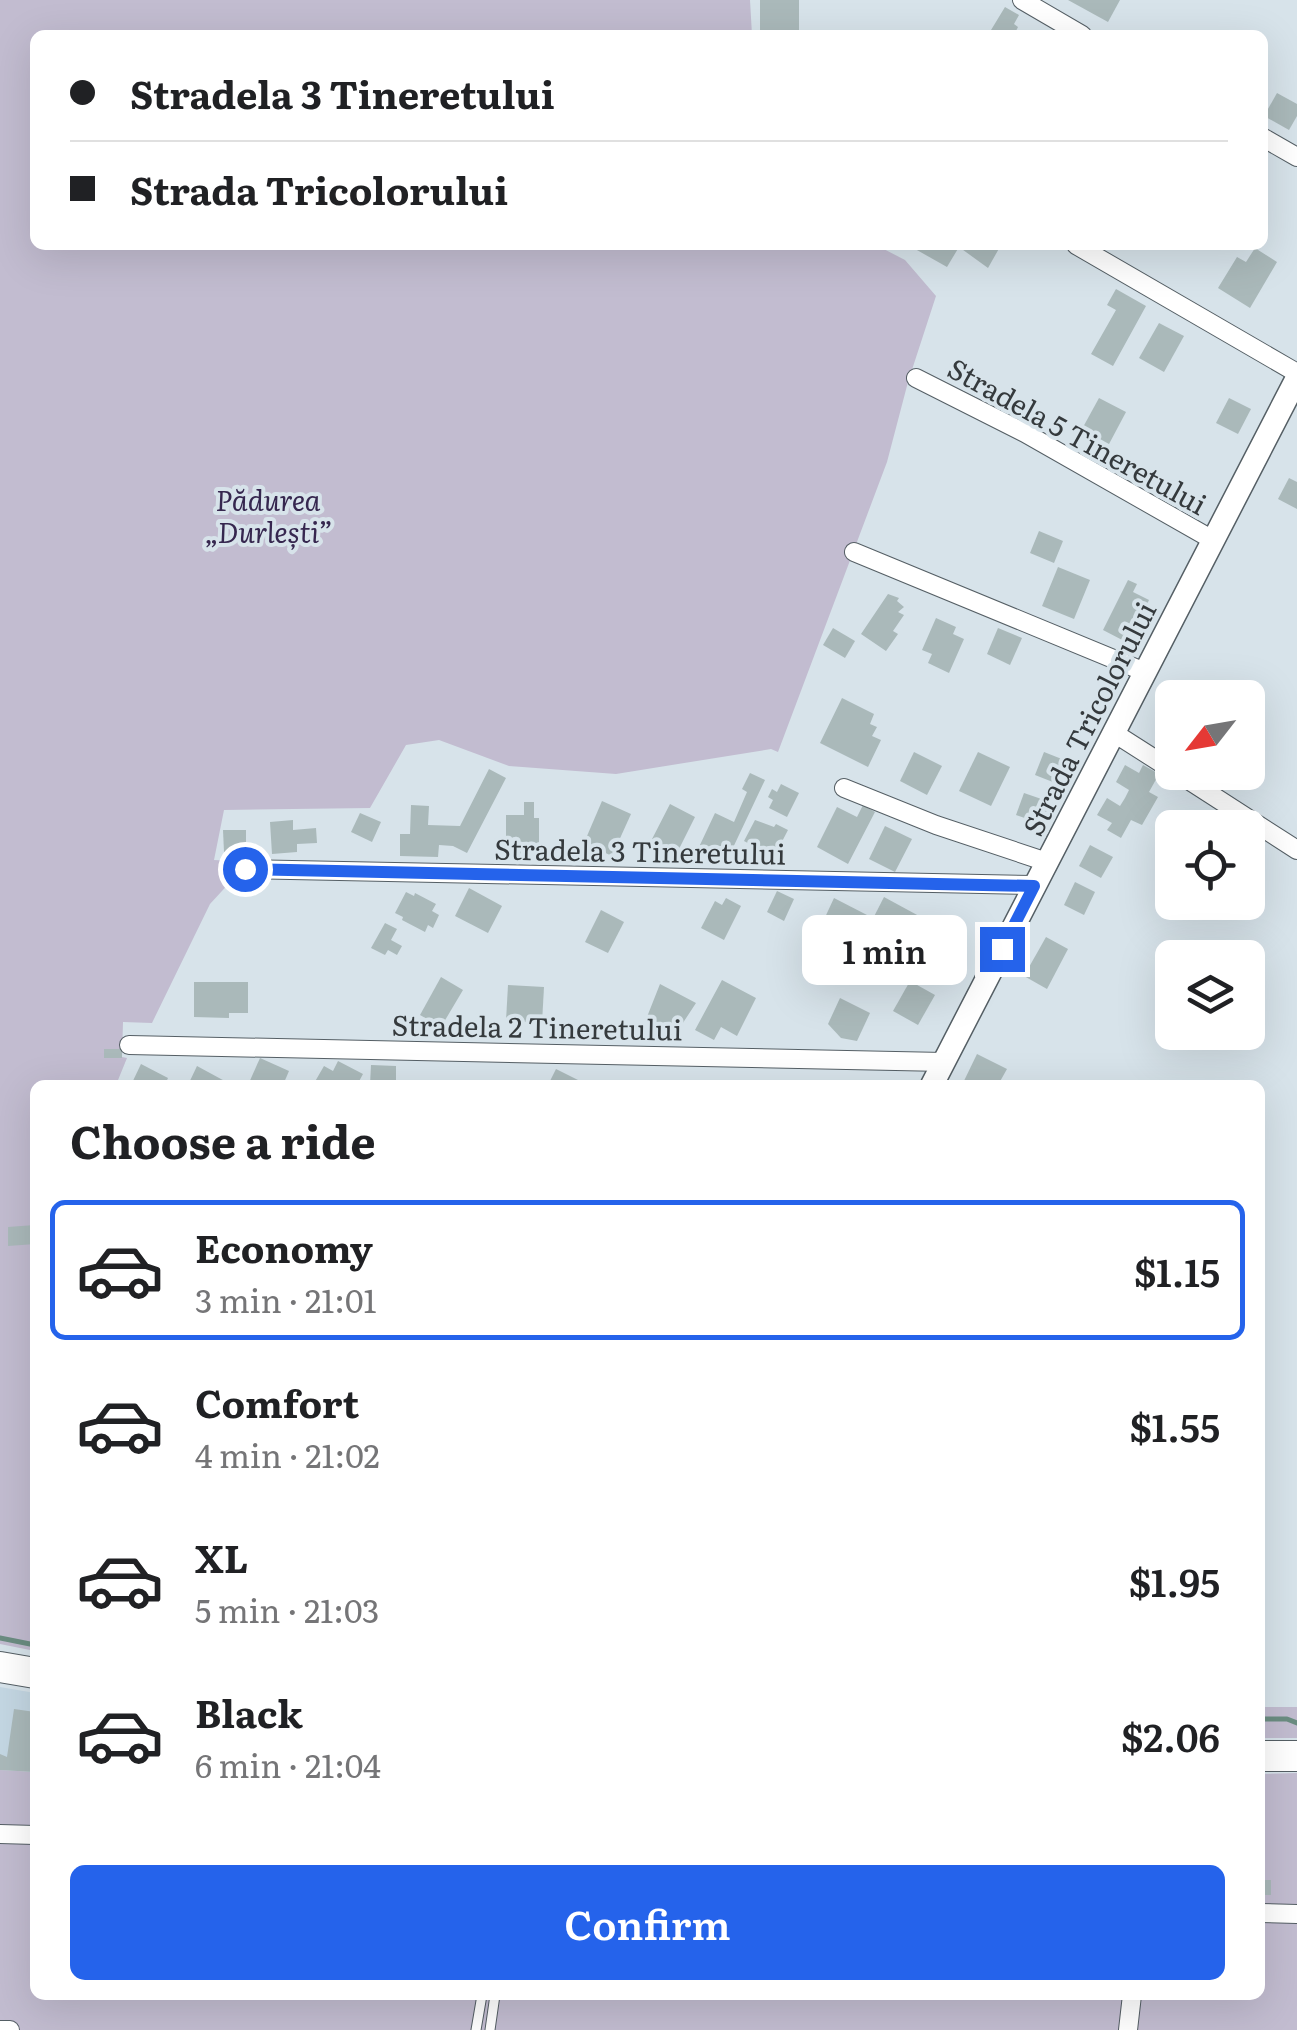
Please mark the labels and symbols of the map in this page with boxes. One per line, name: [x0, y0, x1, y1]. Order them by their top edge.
street label: Stradela 5 Tineretului: [941, 346, 1215, 524]
park label: Pădurea „Durlești”: [204, 478, 332, 552]
street label: Strada Tricolorului: [1011, 594, 1165, 842]
north arrow: [1155, 680, 1265, 790]
street label: Stradela 3 Tineretului: [494, 826, 786, 874]
route start: [223, 847, 268, 892]
callout: 1 min: [802, 914, 967, 984]
route end: [980, 927, 1025, 972]
street label: Stradela 2 Tineretului: [391, 1002, 683, 1050]

